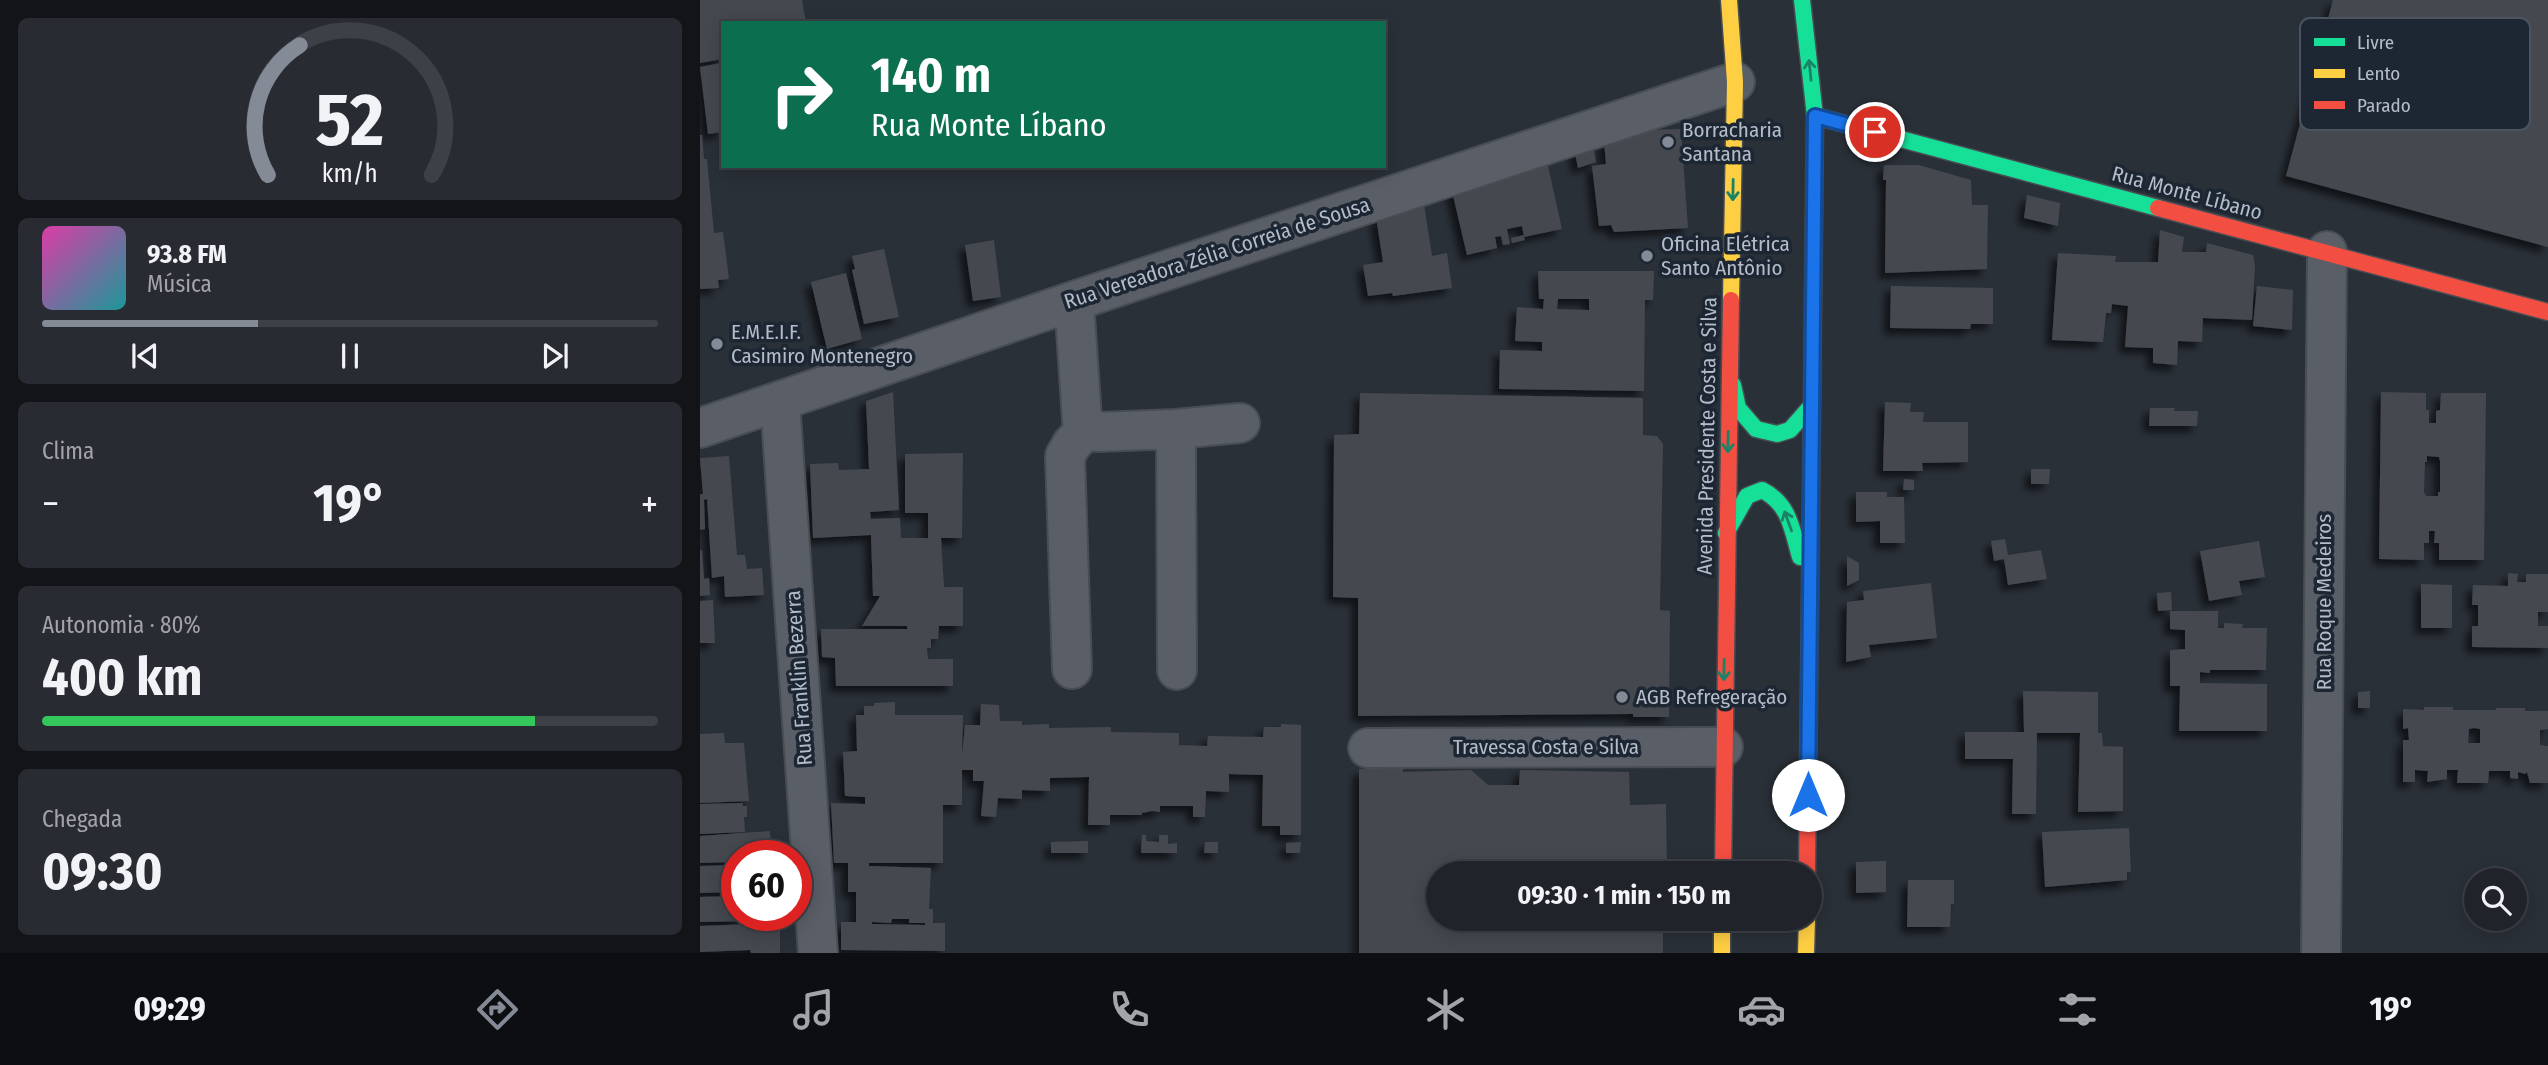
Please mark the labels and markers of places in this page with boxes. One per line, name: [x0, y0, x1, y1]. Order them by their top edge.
pin: [1845, 102, 1905, 162]
place label: Borracharia Santana: [1682, 117, 1782, 167]
marker: Borracharia Santana: [1660, 134, 1676, 150]
place label: Oficina Elétrica Santo Antônio: [1661, 231, 1790, 281]
marker: Oficina Elétrica Santo Antônio: [1639, 248, 1655, 264]
place label: E.M.E.I.F. Casimiro Montenegro: [731, 319, 913, 369]
marker: E.M.E.I.F. Casimiro Montenegro: [709, 336, 725, 352]
place label: AGB Refregeração: [1636, 684, 1787, 710]
marker: AGB Refregeração: [1614, 689, 1630, 705]

